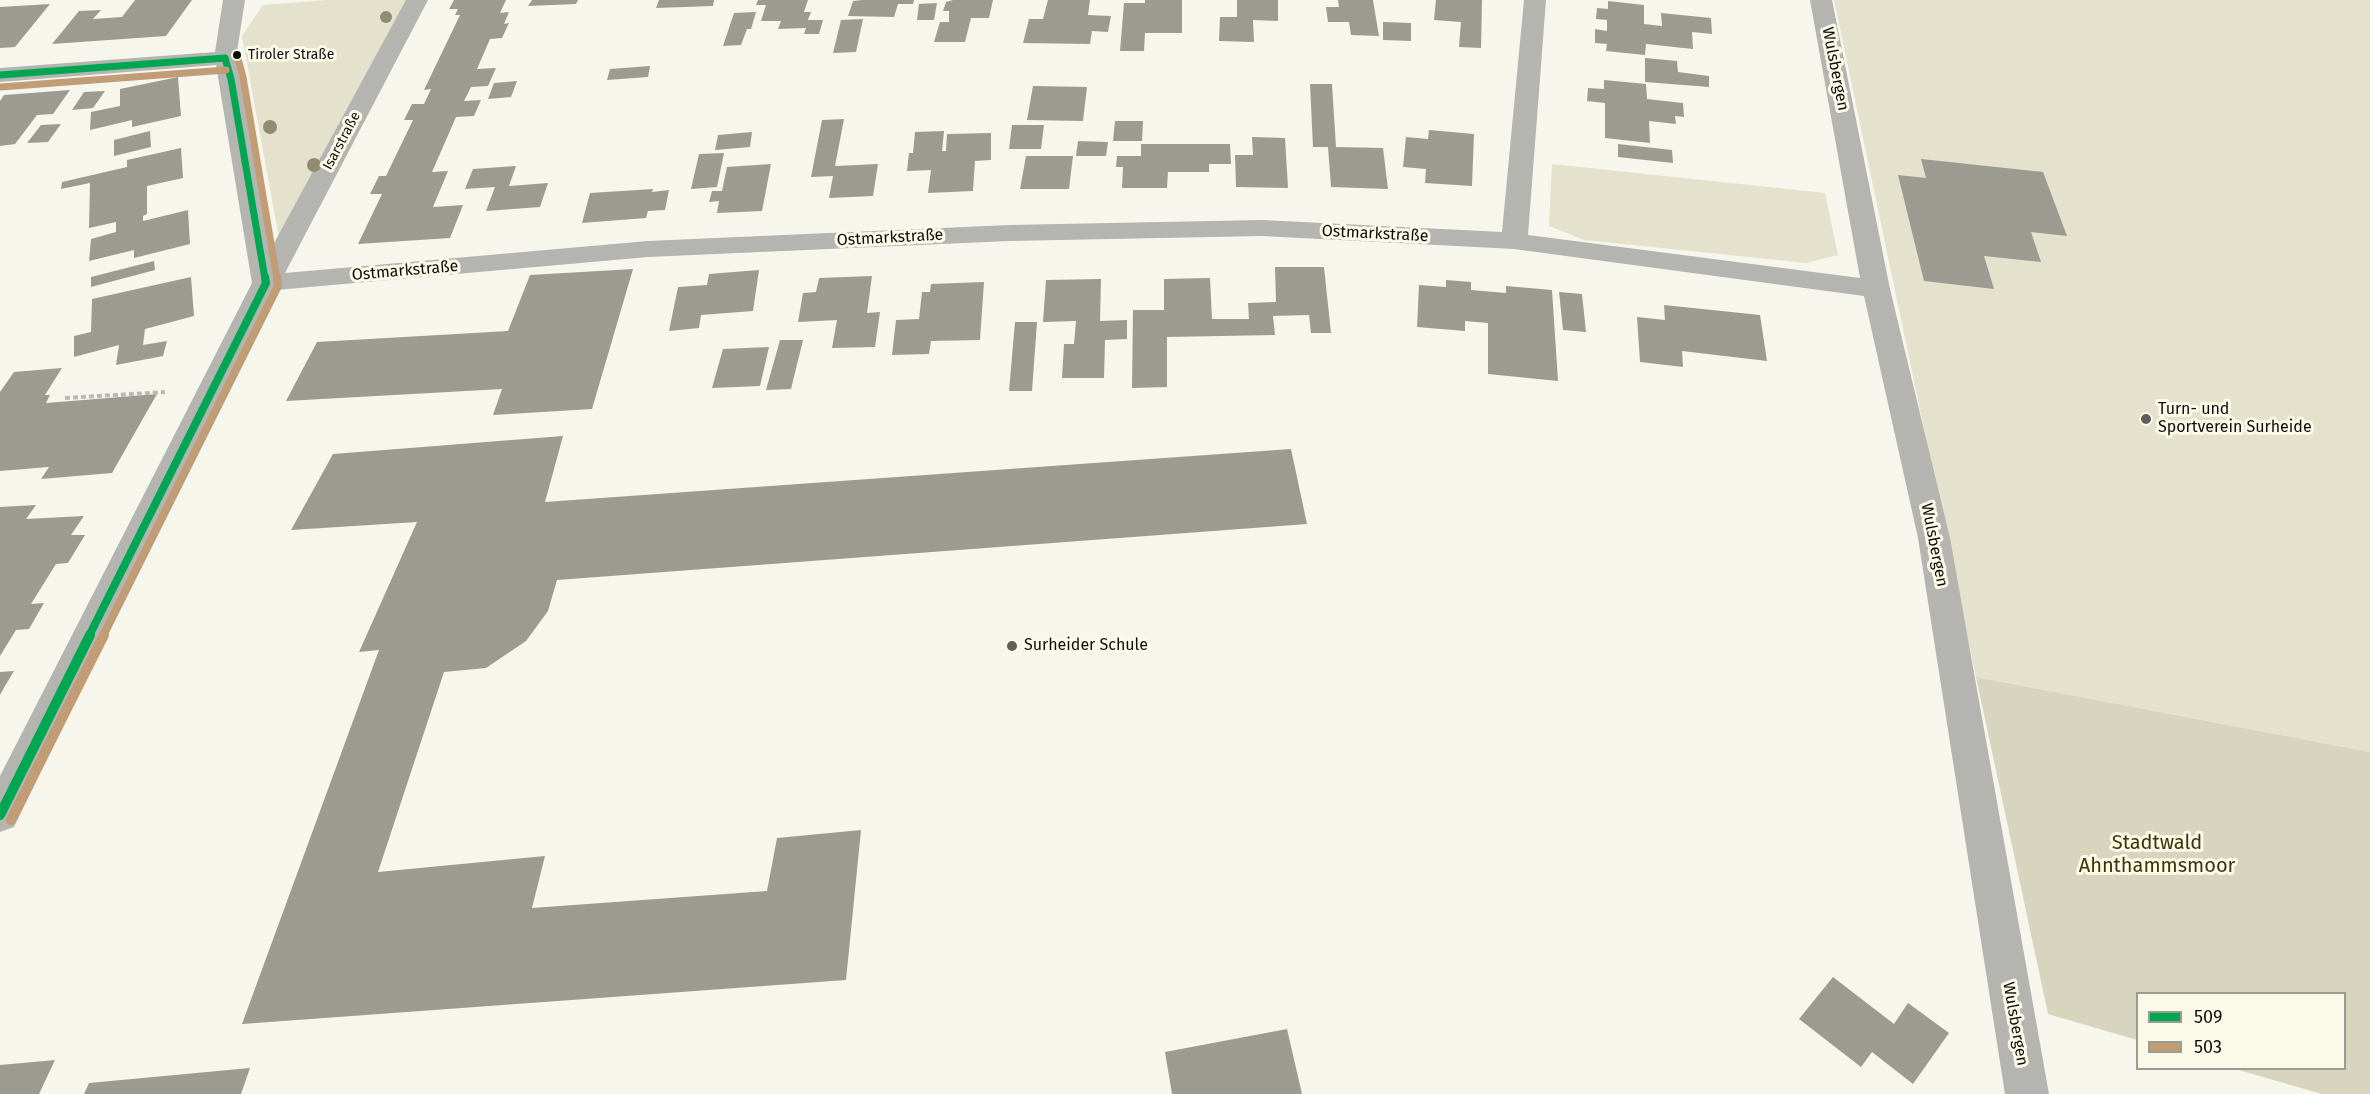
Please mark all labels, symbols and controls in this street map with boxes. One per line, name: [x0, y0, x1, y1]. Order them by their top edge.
street label: Wulsbergen: [1817, 26, 1853, 112]
place label: Tiroler Straße: [248, 47, 334, 63]
marker: Tiroler Straße: [231, 49, 243, 61]
street label: Isarstraße: [320, 109, 364, 173]
street label: Ostmarkstraße: [1321, 222, 1429, 246]
street label: Ostmarkstraße: [836, 226, 944, 250]
street label: Ostmarkstraße: [351, 257, 459, 285]
place label: Turn- und Sportverein Surheide: [2158, 400, 2312, 438]
marker: Turn- und Sportverein Surheide: [2139, 412, 2153, 426]
street label: Wulsbergen: [1916, 502, 1952, 588]
place label: Surheider Schule: [1024, 636, 1148, 656]
marker: Surheider Schule: [1005, 639, 1019, 653]
park label: Stadtwald Ahnthammsmoor: [2079, 831, 2235, 878]
street label: Wulsbergen: [1998, 981, 2032, 1067]
legend: [2136, 992, 2346, 1070]
text: 509: [2194, 1006, 2222, 1028]
text: 503: [2194, 1036, 2222, 1058]

